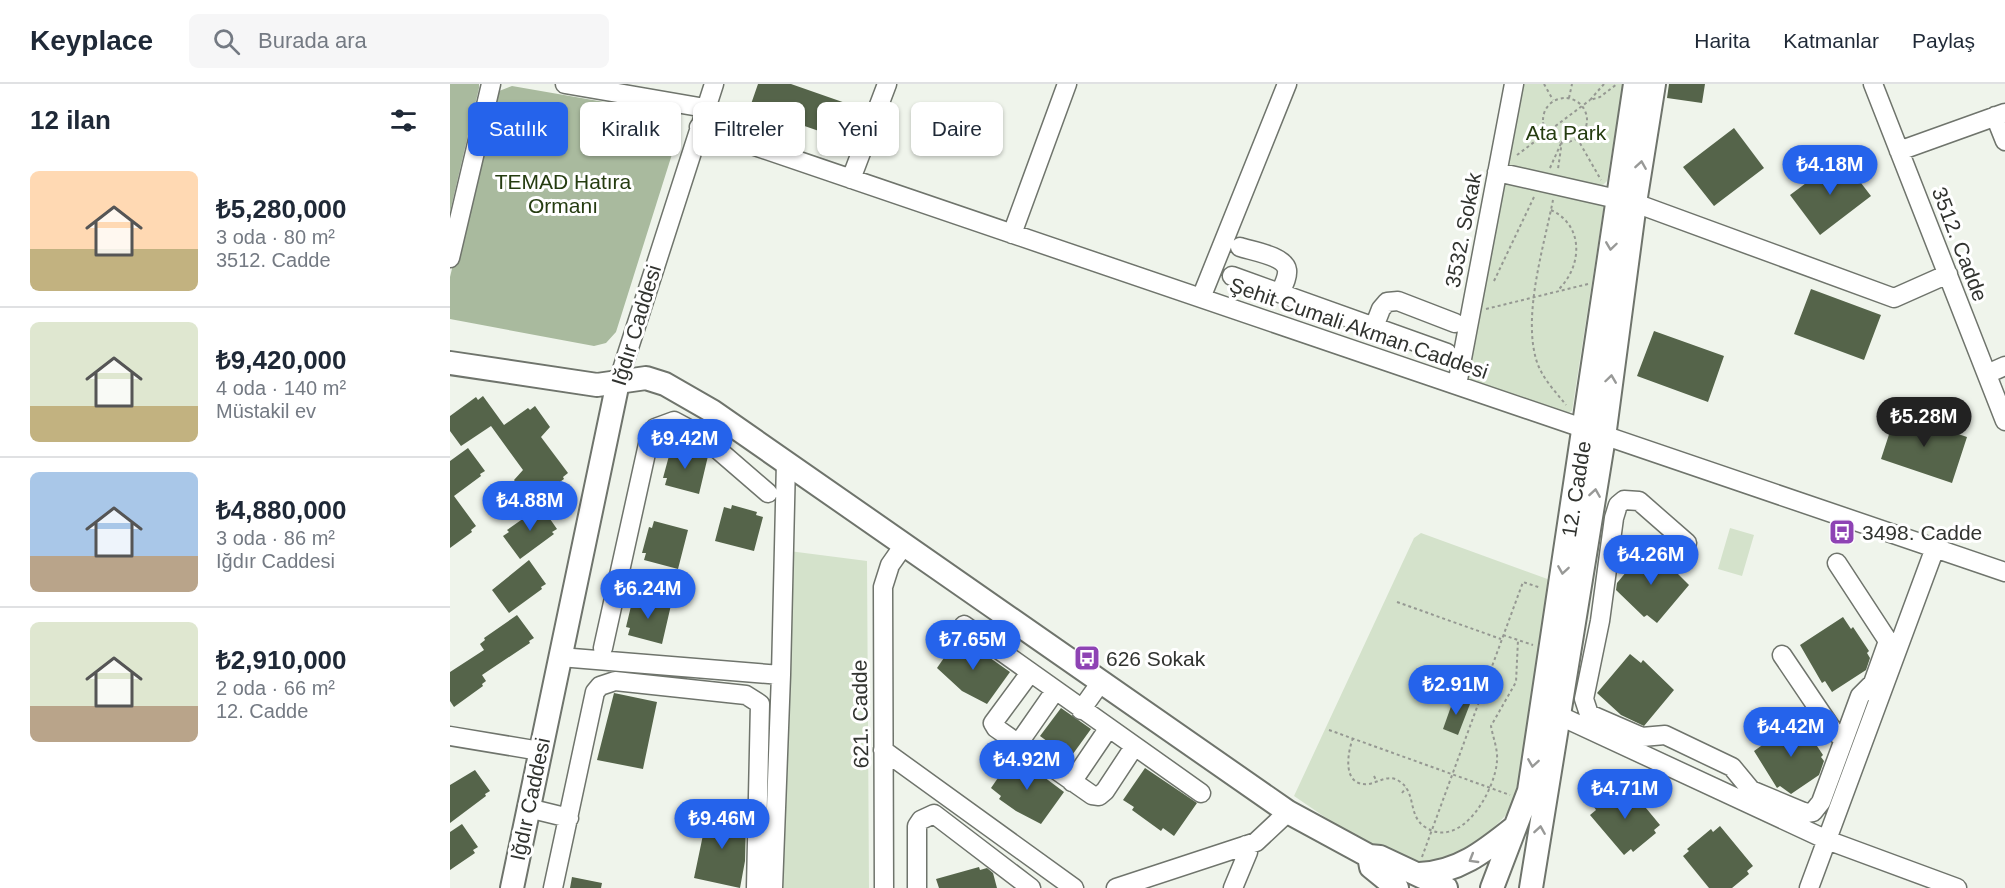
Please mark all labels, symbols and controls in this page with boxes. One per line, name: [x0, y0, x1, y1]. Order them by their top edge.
search box: [189, 14, 609, 68]
text: Keyplace: [30, 25, 153, 56]
icon: search: [210, 25, 243, 58]
text: Burada ara: [258, 28, 367, 53]
text: Harita: [1694, 29, 1750, 52]
text: Katmanlar: [1783, 29, 1879, 52]
text: Paylaş: [1912, 29, 1975, 52]
chip: Satılık: [468, 102, 568, 156]
chip: Kiralık: [580, 102, 681, 156]
chip: Filtreler: [693, 102, 805, 156]
chip: Yeni: [817, 102, 899, 156]
chip: Daire: [911, 102, 1003, 156]
icon: filters: [387, 104, 420, 137]
text: 12 ilan: [30, 105, 111, 135]
park label: Ata Park: [1526, 121, 1607, 144]
pin: ₺4.18M: [1781, 145, 1879, 196]
text: ₺4.18M: [1796, 153, 1864, 175]
one-way arrow: [1634, 160, 1646, 169]
park label: TEMAD Hatıra Ormanı: [495, 170, 632, 217]
street label: 3532. Sokak: [1441, 170, 1486, 290]
street label: 3512. Cadde: [1928, 184, 1992, 304]
text: ₺5,280,000: [216, 194, 347, 224]
icon: home: [78, 195, 150, 267]
text: 3 oda · 80 m²: [216, 226, 335, 248]
one-way arrow: [1605, 241, 1617, 250]
text: 3512. Cadde: [216, 249, 331, 271]
street label: Iğdır Caddesi: [607, 262, 665, 388]
street label: Şehit Cumali Akman Caddesi: [1227, 273, 1491, 383]
text: ₺9,420,000: [216, 345, 347, 375]
icon: home: [78, 346, 150, 418]
one-way arrow: [1605, 374, 1617, 383]
text: 4 oda · 140 m²: [216, 377, 346, 399]
pin: ₺5.28M: [1875, 397, 1973, 448]
text: Müstakil ev: [216, 400, 316, 422]
text: ₺5.28M: [1890, 405, 1958, 427]
pin: ₺9.42M: [636, 419, 734, 470]
text: ₺9.42M: [651, 427, 719, 449]
street label: 12. Cadde: [1557, 439, 1595, 539]
pin: ₺4.88M: [481, 481, 579, 532]
one-way arrow: [1588, 488, 1600, 497]
text: ₺4.88M: [496, 489, 564, 511]
text: ₺4,880,000: [216, 495, 347, 525]
icon: home: [78, 496, 150, 568]
bus stop icon: 3498. Cadde: [1827, 517, 1857, 547]
place label: 3498. Cadde: [1862, 521, 1982, 544]
text: 3 oda · 86 m²: [216, 527, 335, 549]
pin: ₺4.26M: [1602, 535, 1700, 586]
text: ₺4.26M: [1617, 543, 1685, 565]
text: Iğdır Caddesi: [216, 550, 335, 572]
one-way arrow: [1558, 566, 1570, 575]
pin: ₺6.24M: [599, 569, 697, 620]
text: ₺6.24M: [614, 577, 682, 599]
pin: ₺7.65M: [924, 620, 1022, 671]
text: ₺7.65M: [939, 628, 1007, 650]
bus stop icon: 626 Sokak: [1072, 643, 1102, 673]
text: ₺2,910,000: [216, 645, 347, 675]
icon: home: [78, 646, 150, 718]
place label: 626 Sokak: [1106, 647, 1206, 670]
street label: 621. Cadde: [848, 660, 872, 768]
pin: ₺2.91M: [1407, 665, 1505, 716]
text: ₺2.91M: [1422, 673, 1490, 695]
text: 2 oda · 66 m²: [216, 677, 335, 699]
text: 12. Cadde: [216, 700, 308, 722]
pin: ₺4.42M: [1742, 707, 1840, 758]
text: ₺4.42M: [1757, 715, 1825, 737]
street label: Iğdır Caddesi: [506, 736, 554, 862]
pin: ₺4.92M: [978, 740, 1076, 791]
text: ₺4.92M: [993, 748, 1061, 770]
one-way arrow: [1527, 757, 1540, 767]
pin: ₺4.71M: [1576, 769, 1674, 820]
text: ₺4.71M: [1591, 777, 1659, 799]
pin: ₺9.46M: [673, 799, 771, 850]
text: ₺9.46M: [688, 807, 756, 829]
one-way arrow: [1534, 826, 1546, 835]
one-way arrow: [1469, 851, 1479, 863]

